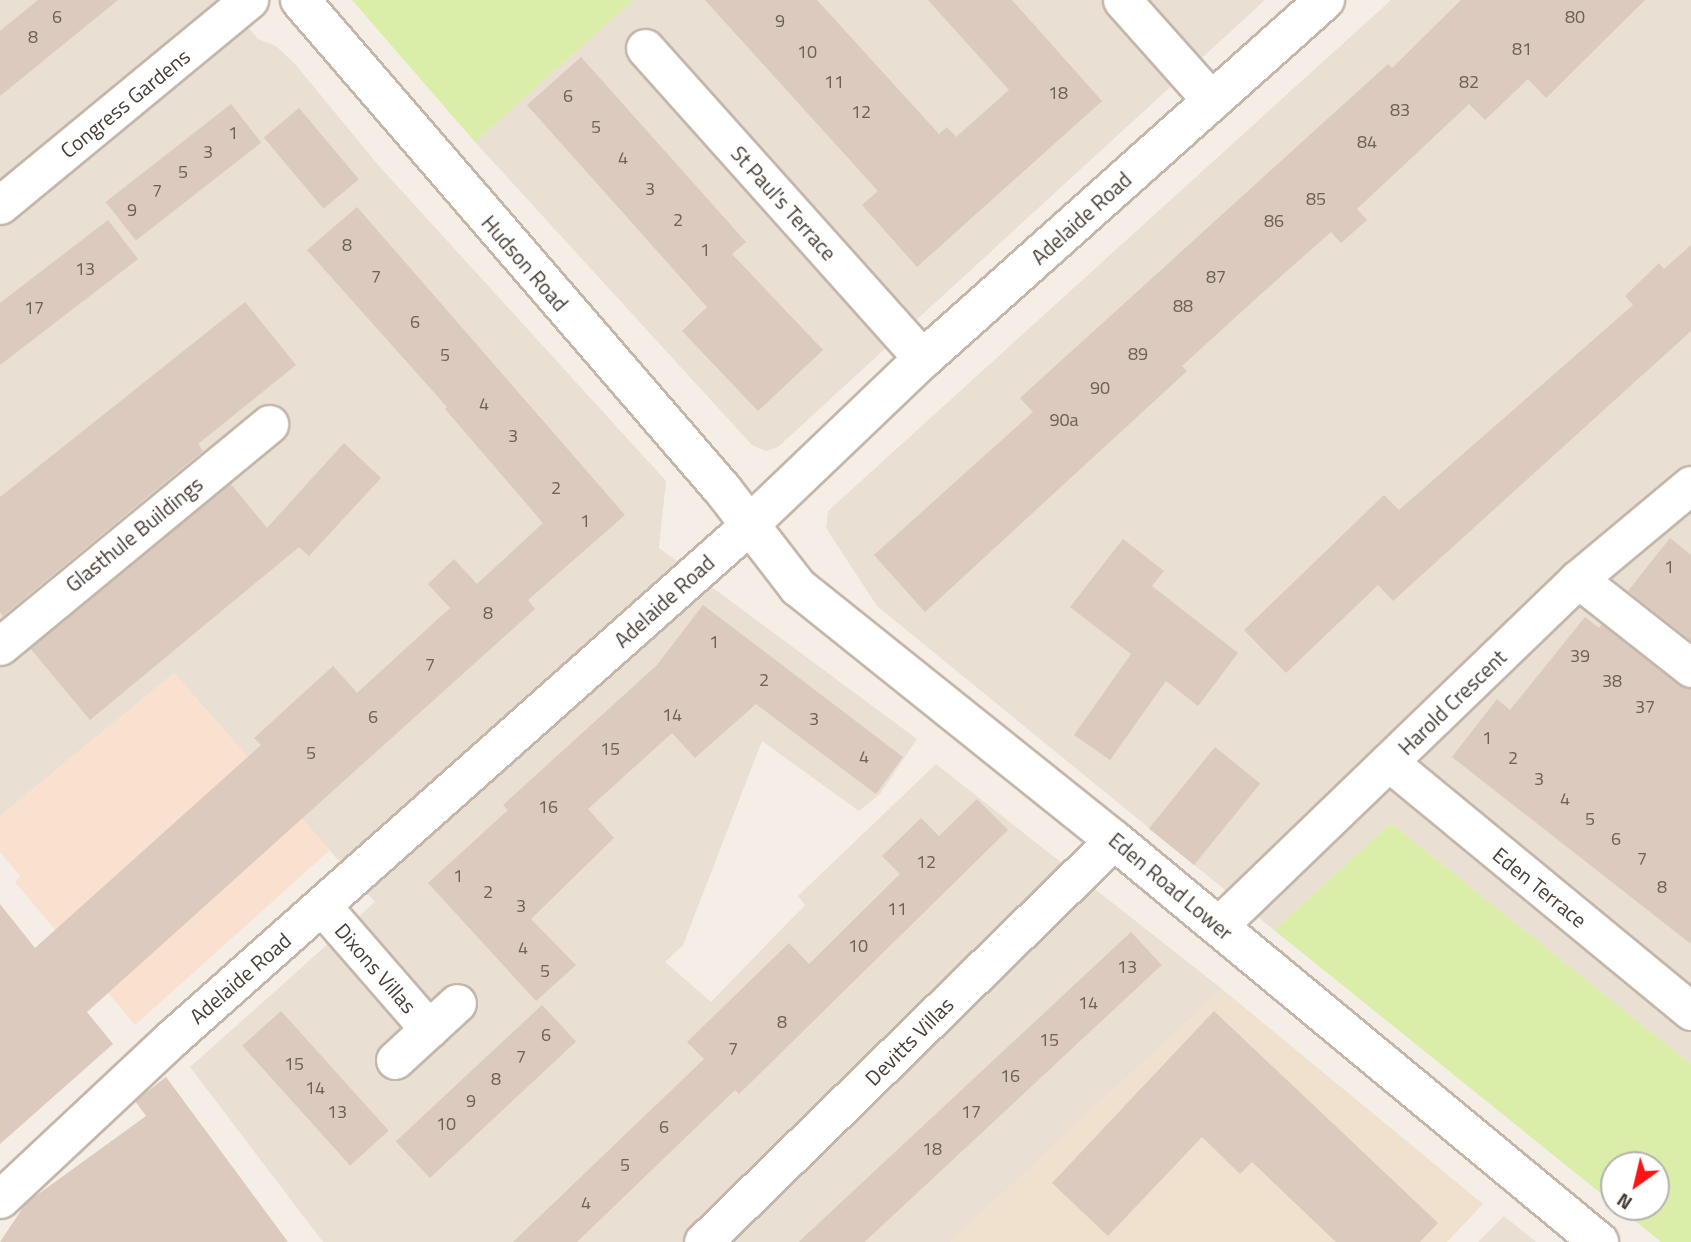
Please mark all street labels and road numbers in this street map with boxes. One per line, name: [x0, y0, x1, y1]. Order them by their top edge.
street label: Congress Gardens: [55, 43, 195, 163]
street label: St Paul's Terrace: [726, 141, 842, 265]
street label: Adelaide Road: [1026, 167, 1136, 269]
street label: Hudson Road: [477, 210, 573, 316]
street label: Glasthule Buildings: [60, 471, 208, 597]
street label: Adelaide Road: [609, 550, 719, 652]
street label: Harold Crescent: [1393, 644, 1511, 760]
street label: Eden Road Lower: [1104, 827, 1238, 945]
street label: Eden Terrace: [1488, 842, 1592, 932]
street label: Dixons Villas: [330, 918, 422, 1018]
street label: Adelaide Road: [184, 927, 296, 1029]
street label: Devitts Villas: [860, 992, 958, 1090]

